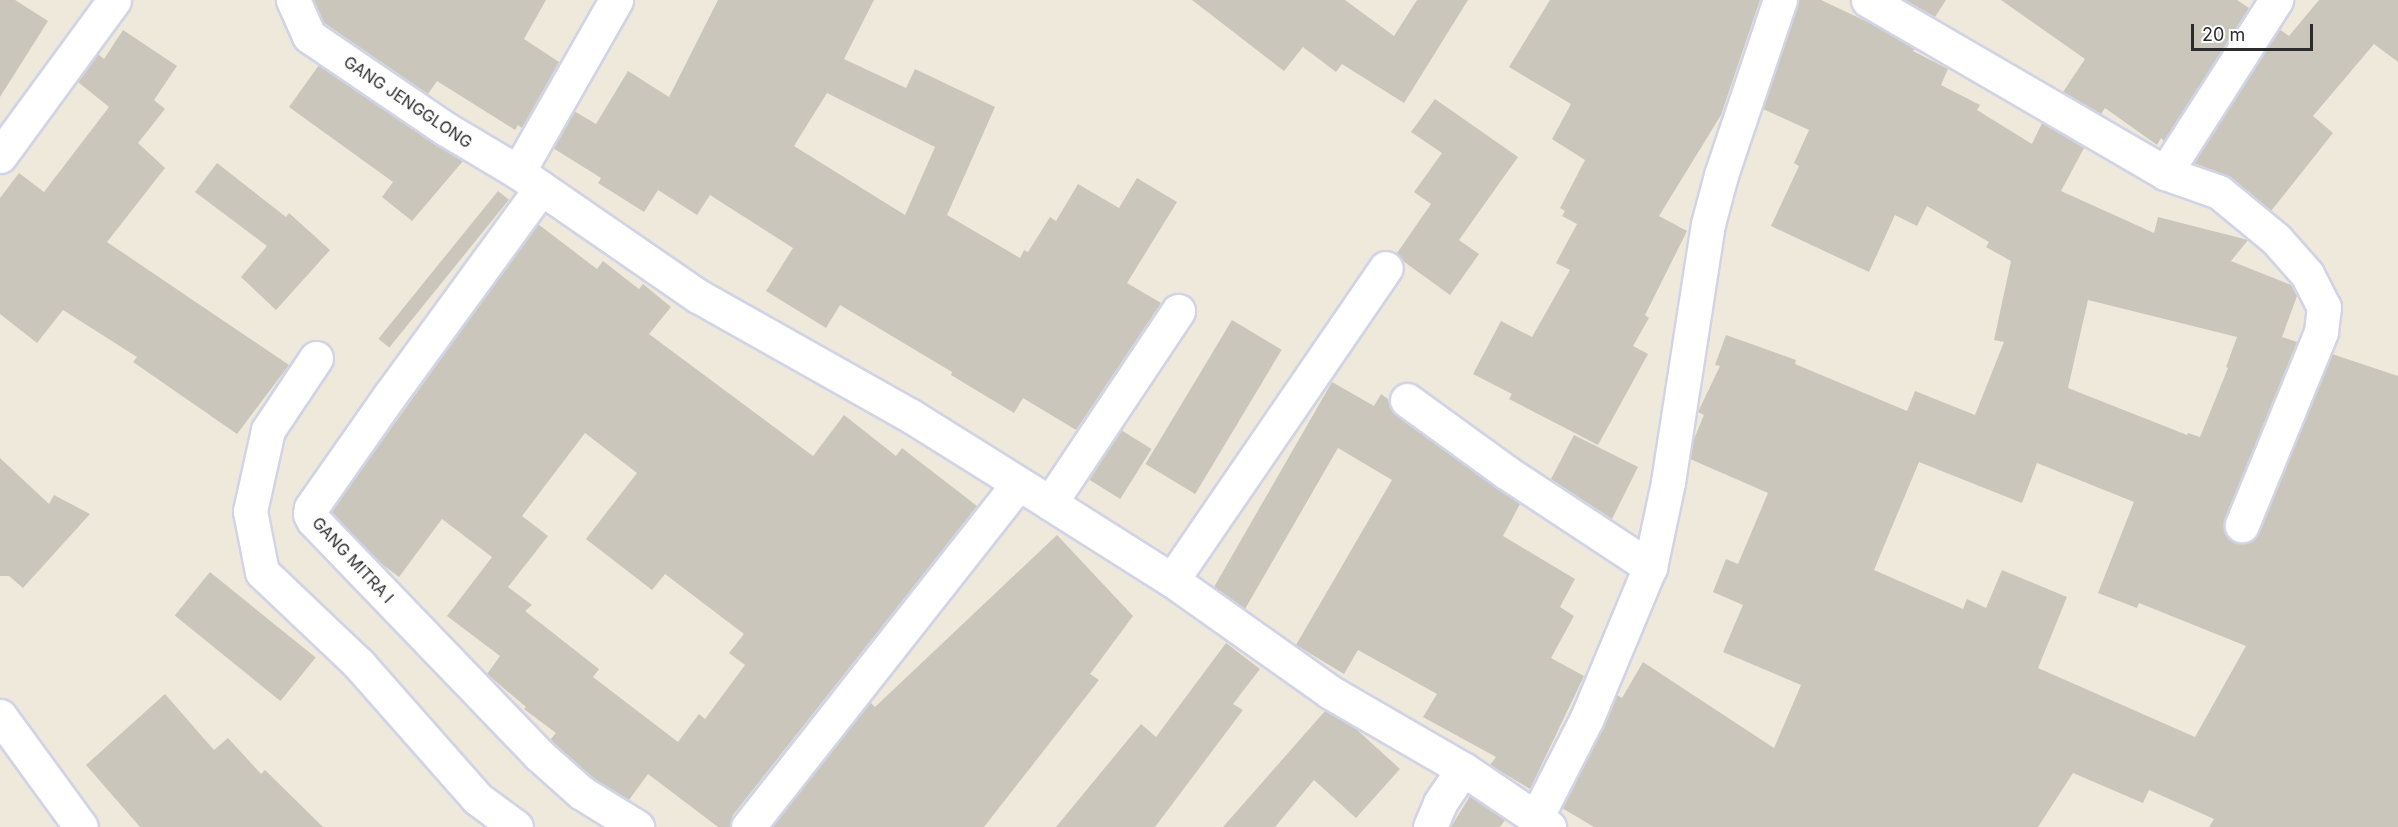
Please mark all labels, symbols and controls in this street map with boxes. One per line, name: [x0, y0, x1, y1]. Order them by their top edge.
scale bar: [2194, 12, 2316, 50]
text: 20 m: [2202, 24, 2245, 45]
street label: GANG JENGGLONG: [340, 52, 476, 152]
street label: GANG MITRA I: [308, 513, 398, 607]

